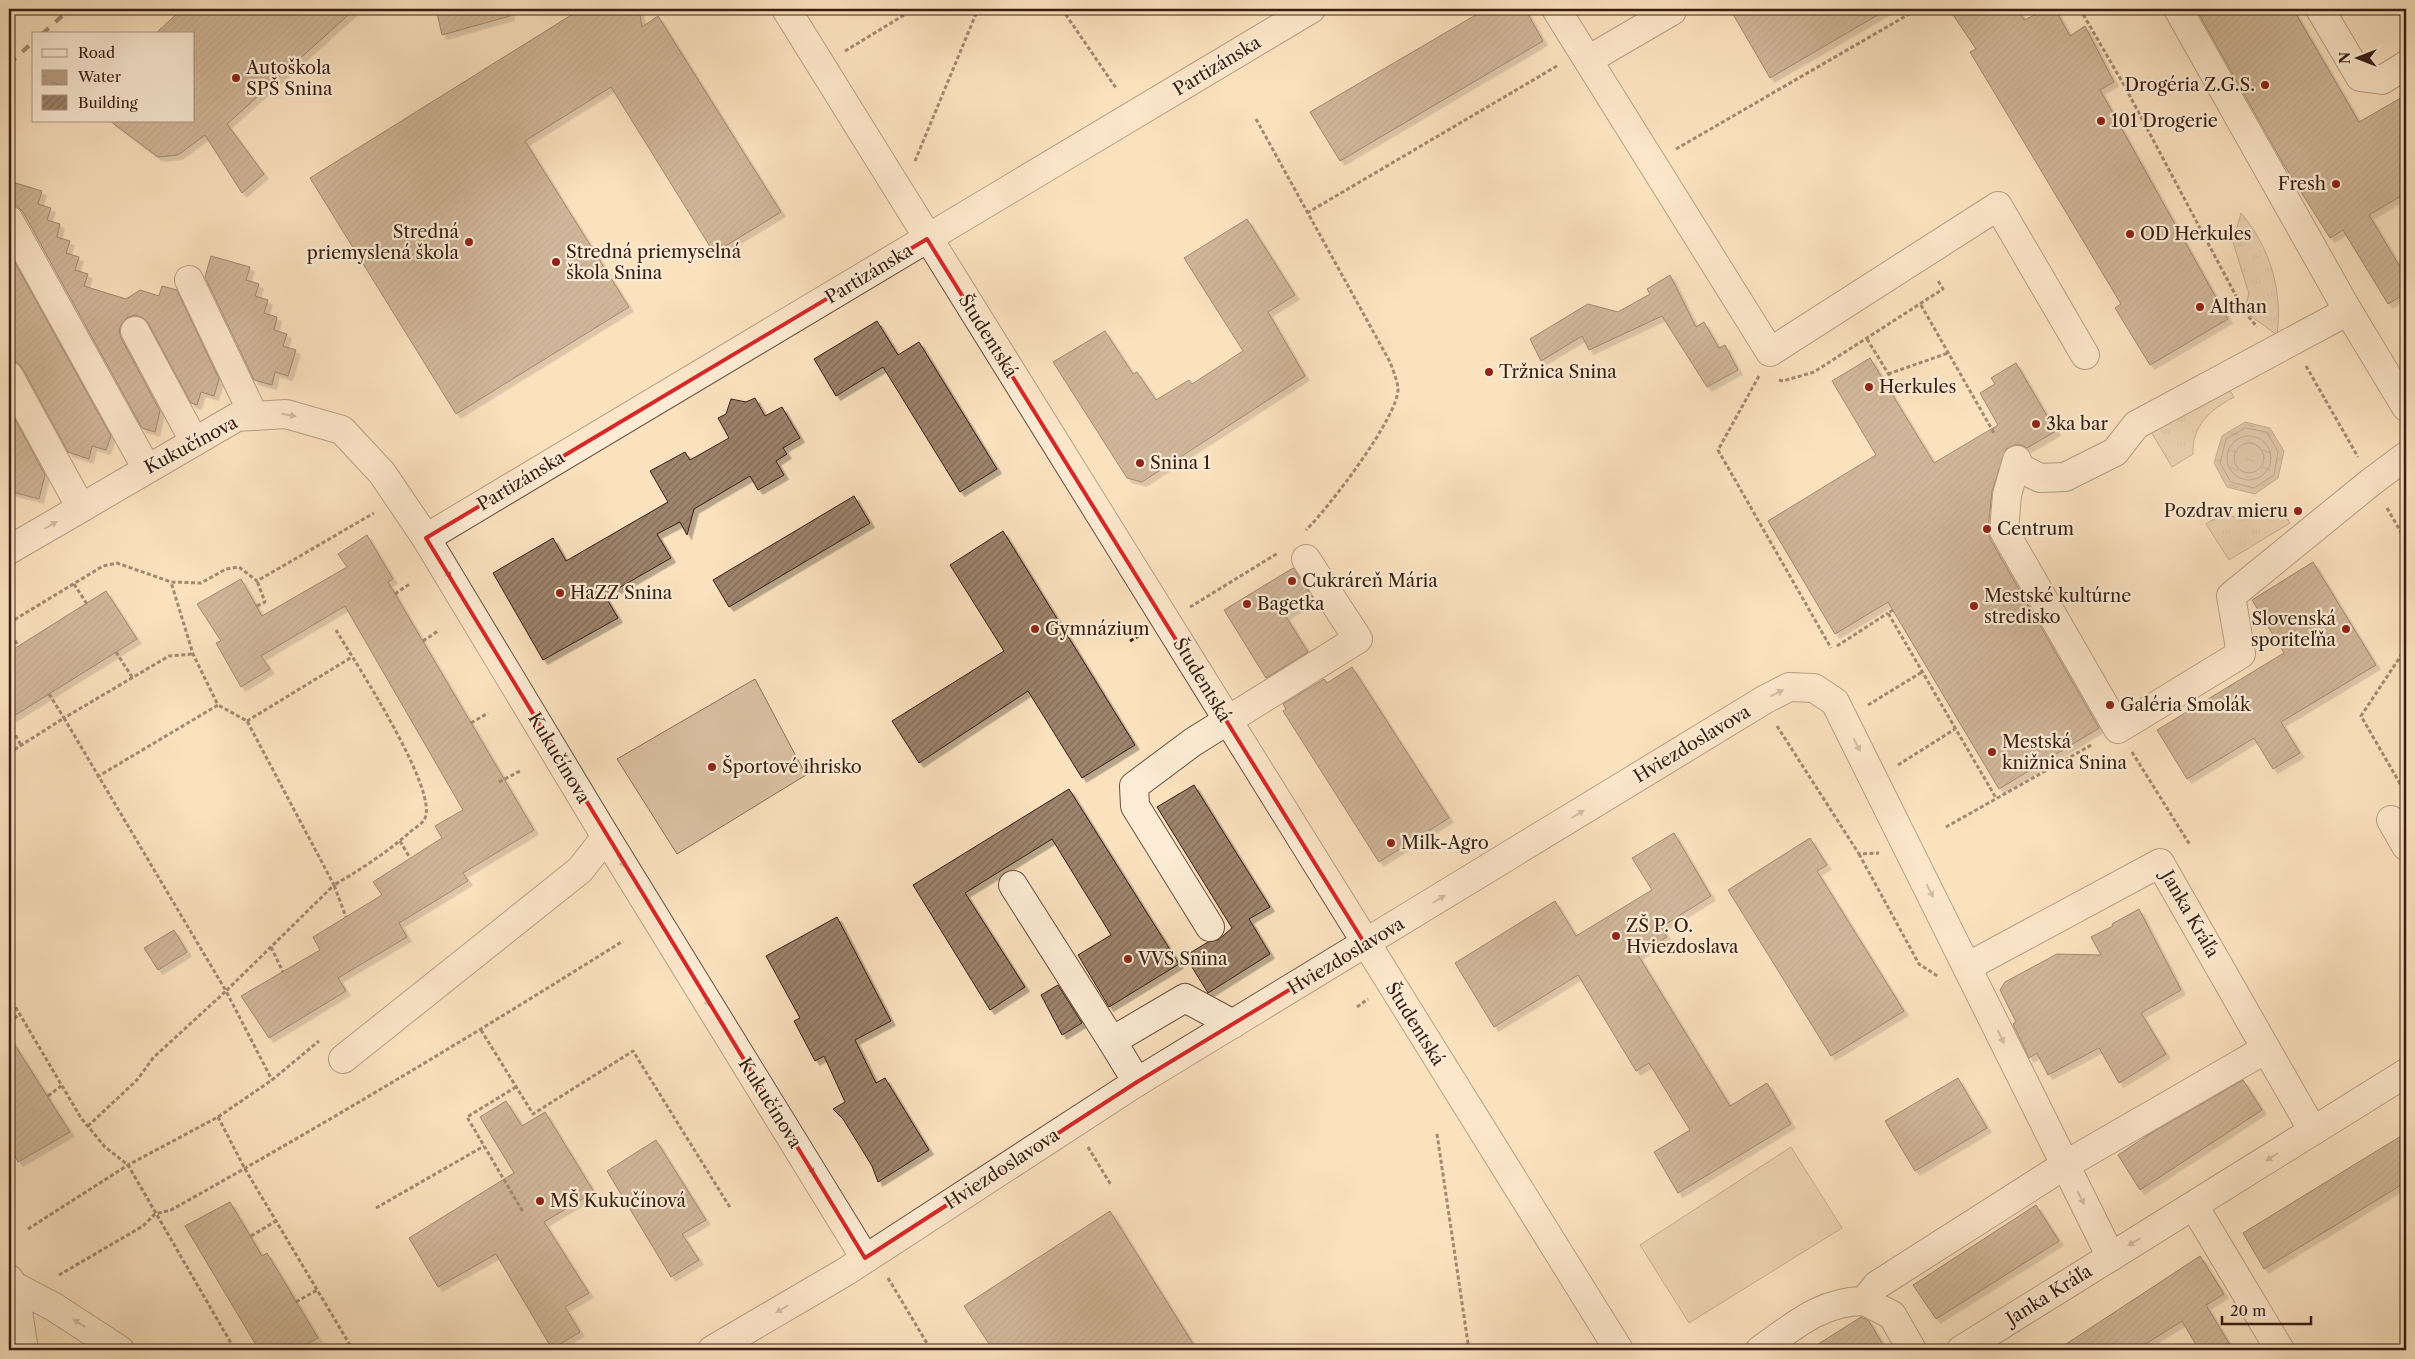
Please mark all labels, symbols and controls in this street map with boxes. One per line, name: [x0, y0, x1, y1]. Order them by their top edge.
street label: Partizánska: [1169, 31, 1265, 101]
legend: [32, 32, 195, 122]
north arrow: [2332, 32, 2382, 82]
text: Road: [78, 43, 115, 62]
text: N: [2336, 52, 2354, 64]
place label: Autoškola SPŠ Snina: [245, 57, 333, 100]
text: Water: [77, 67, 122, 86]
marker: Autoškola SPŠ Snina: [230, 72, 242, 84]
place label: Drogéria Z.G.S.: [2124, 74, 2255, 96]
marker: Drogéria Z.G.S.: [2259, 79, 2271, 91]
text: Building: [78, 93, 138, 112]
place label: 101 Drogerie: [2111, 110, 2218, 132]
marker: 101 Drogerie: [2095, 115, 2107, 127]
place label: Fresh: [2278, 173, 2326, 195]
marker: Fresh: [2330, 178, 2342, 190]
place label: Stredná priemyslená škola: [307, 221, 460, 264]
place label: OD Herkules: [2140, 223, 2252, 245]
marker: OD Herkules: [2124, 228, 2136, 240]
marker: Stredná priemyslená škola: [463, 236, 475, 248]
street label: Partizánska: [821, 239, 917, 309]
place label: Stredná priemyselná škola Snina: [566, 241, 742, 284]
marker: Stredná priemyselná škola Snina: [550, 256, 562, 268]
street label: Študentská: [954, 289, 1024, 382]
place label: Althan: [2209, 296, 2267, 318]
marker: Althan: [2194, 301, 2206, 313]
place label: Tržnica Snina: [1499, 361, 1617, 383]
marker: Tržnica Snina: [1483, 366, 1495, 378]
place label: Herkules: [1879, 376, 1956, 398]
marker: Herkules: [1863, 381, 1875, 393]
street label: Kukučínova: [141, 411, 242, 479]
one-way arrow: [281, 412, 297, 420]
place label: 3ka bar: [2046, 413, 2108, 435]
marker: 3ka bar: [2030, 418, 2042, 430]
street label: Partizánska: [473, 446, 569, 516]
place label: Snina 1: [1150, 452, 1211, 474]
marker: Snina 1: [1134, 457, 1146, 469]
place label: Pozdrav mieru: [2164, 500, 2288, 522]
marker: Pozdrav mieru: [2292, 505, 2304, 517]
place label: Centrum: [1997, 518, 2074, 540]
one-way arrow: [44, 521, 57, 530]
marker: Centrum: [1981, 523, 1993, 535]
one-way arrow: [442, 566, 451, 579]
place label: Cukráreň Mária: [1302, 570, 1438, 592]
marker: Cukráreň Mária: [1286, 575, 1298, 587]
place label: HaZZ Snina: [570, 582, 673, 604]
place label: Mestské kultúrne stredisko: [1984, 585, 2131, 628]
marker: HaZZ Snina: [554, 587, 566, 599]
place label: Bagetka: [1257, 593, 1325, 615]
marker: Bagetka: [1241, 598, 1253, 610]
marker: Mestské kultúrne stredisko: [1968, 600, 1980, 612]
place label: Slovenská sporiteľňa: [2251, 608, 2336, 651]
place label: Gymnázium: [1045, 618, 1150, 640]
marker: Gymnázium: [1029, 623, 1041, 635]
marker: Slovenská sporiteľňa: [2340, 623, 2352, 635]
street label: Študentská: [1168, 633, 1238, 727]
one-way arrow: [1770, 689, 1784, 697]
place label: Galéria Smolák: [2120, 694, 2252, 716]
marker: Galéria Smolák: [2104, 699, 2116, 711]
street label: Hviezdoslavova: [1630, 700, 1755, 787]
street label: Kukučínova: [523, 709, 595, 808]
place label: Mestská knižnica Snina: [2002, 731, 2128, 774]
one-way arrow: [1853, 738, 1861, 753]
marker: Mestská knižnica Snina: [1986, 746, 1998, 758]
place label: Športové ihrisko: [722, 754, 862, 778]
marker: Športové ihrisko: [706, 761, 718, 773]
one-way arrow: [1571, 809, 1584, 818]
place label: Milk-Agro: [1401, 832, 1489, 854]
marker: Milk-Agro: [1385, 837, 1397, 849]
one-way arrow: [617, 855, 626, 868]
street label: Janka Kráľa: [2155, 864, 2224, 962]
one-way arrow: [1926, 884, 1934, 898]
one-way arrow: [1433, 894, 1446, 903]
street label: Hviezdoslavova: [1284, 912, 1409, 999]
place label: ZŠ P. O. Hviezdoslava: [1626, 913, 1739, 958]
marker: ZŠ P. O. Hviezdoslava: [1610, 930, 1622, 942]
place label: VVS Snina: [1137, 948, 1228, 970]
marker: VVS Snina: [1122, 953, 1134, 965]
street label: Študentská: [1381, 977, 1451, 1070]
one-way arrow: [702, 993, 711, 1006]
one-way arrow: [1997, 1030, 2005, 1044]
street label: Kukučínova: [734, 1054, 807, 1153]
street label: Hviezdoslavova: [941, 1123, 1064, 1214]
one-way arrow: [2265, 1152, 2278, 1161]
one-way arrow: [805, 1161, 814, 1175]
place label: MŠ Kukučínová: [550, 1188, 686, 1212]
one-way arrow: [2077, 1191, 2085, 1205]
marker: MŠ Kukučínová: [534, 1195, 546, 1207]
one-way arrow: [2127, 1238, 2140, 1247]
street label: Janka Kráľa: [2000, 1260, 2096, 1332]
scale bar: [2222, 1294, 2311, 1326]
text: 20 m: [2230, 1301, 2266, 1320]
one-way arrow: [774, 1305, 789, 1313]
one-way arrow: [72, 1319, 86, 1328]

